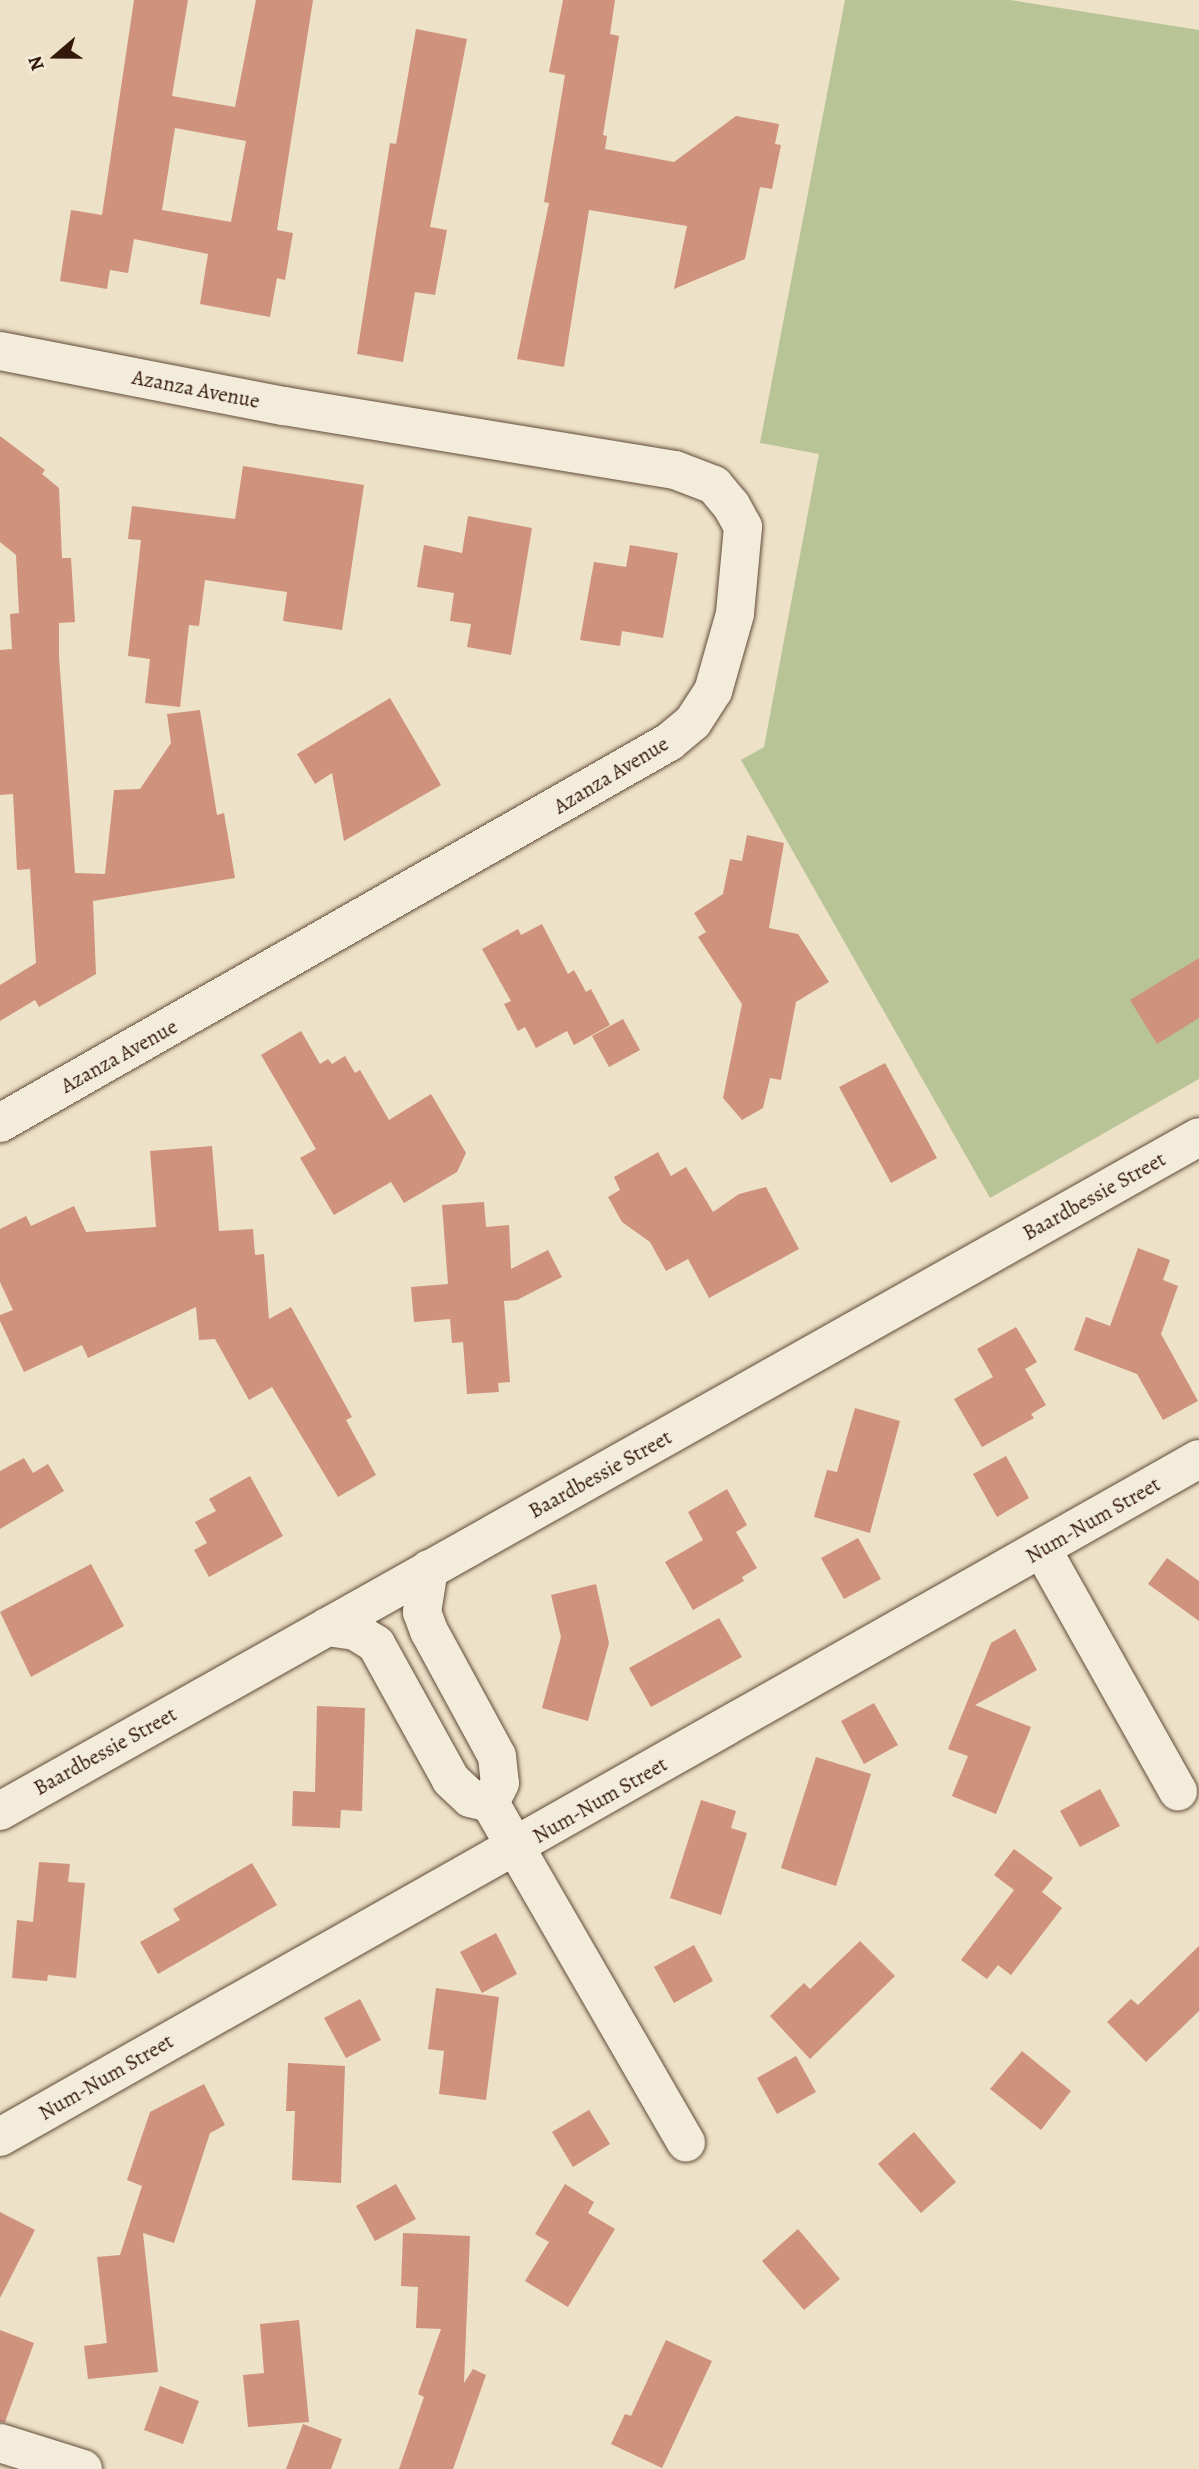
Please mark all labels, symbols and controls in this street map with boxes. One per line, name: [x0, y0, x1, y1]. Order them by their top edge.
north arrow: [21, 21, 91, 91]
text: N: [22, 52, 51, 74]
street label: Azanza Avenue: [130, 364, 262, 414]
street label: Azanza Avenue: [549, 731, 673, 819]
street label: Azanza Avenue: [56, 1014, 182, 1098]
street label: Baardbessie Street: [1018, 1146, 1170, 1246]
street label: Baardbessie Street: [524, 1424, 676, 1524]
street label: Num-Num Street: [1021, 1471, 1165, 1569]
street label: Baardbessie Street: [29, 1701, 181, 1801]
street label: Num-Num Street: [528, 1751, 672, 1849]
street label: Num-Num Street: [34, 2028, 178, 2126]

